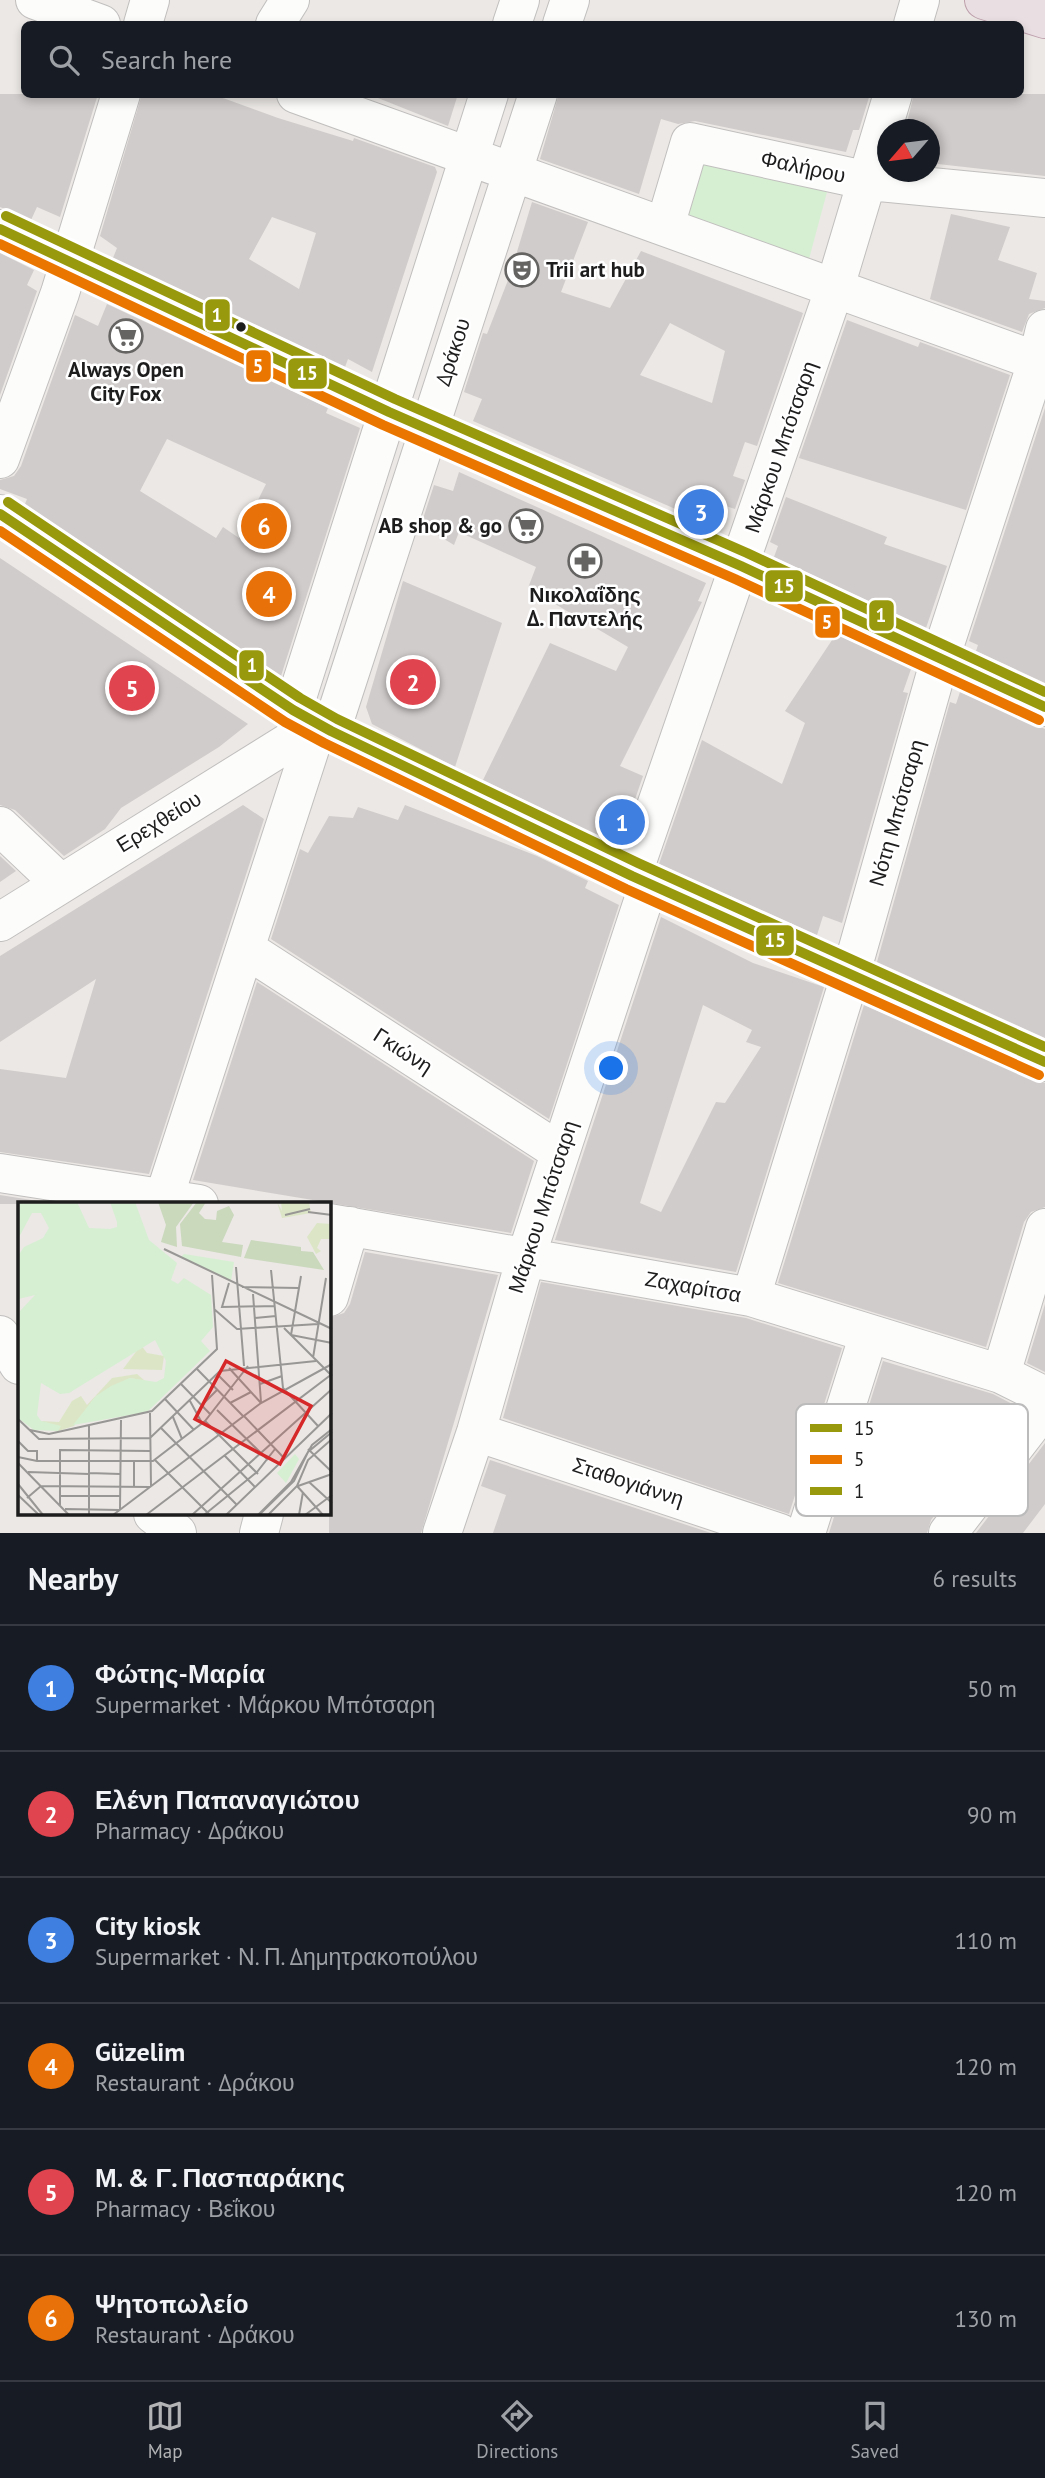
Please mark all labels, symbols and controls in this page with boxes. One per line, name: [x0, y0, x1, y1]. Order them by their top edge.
search box: [21, 21, 1024, 98]
icon: search: [45, 41, 83, 79]
text: Search here: [101, 43, 232, 76]
north arrow: [877, 119, 940, 182]
street label: Φαλήρου: [758, 144, 848, 189]
theatre icon: Trii art hub: [503, 251, 541, 289]
place label: Trii art hub: [546, 256, 645, 283]
line badge: 1: [204, 298, 231, 332]
text: 1: [212, 303, 222, 327]
street label: Δράκου: [429, 315, 476, 389]
supermarket icon: Always Open City Fox: [107, 317, 145, 355]
unlabelled marker: [234, 320, 248, 334]
line badge: 5: [245, 349, 272, 383]
text: 5: [253, 354, 263, 378]
place label: Always Open City Fox: [68, 356, 184, 407]
line badge: 15: [287, 357, 328, 390]
street label: Μάρκου Μπότσαρη: [738, 357, 823, 536]
text: 15: [296, 361, 318, 385]
pin: 3: [678, 486, 724, 538]
pin: 6: [241, 500, 287, 552]
supermarket icon: AB shop & go: [507, 507, 545, 545]
place label: AB shop & go: [378, 512, 502, 539]
pharmacy icon: Νικολαΐδης Δ. Παντελής: [566, 542, 604, 580]
pin: 4: [246, 568, 292, 620]
line badge: 15: [764, 569, 804, 603]
text: 15: [773, 574, 795, 598]
place label: Νικολαΐδης Δ. Παντελής: [527, 581, 643, 632]
line badge: 1: [868, 599, 895, 632]
text: 1: [876, 603, 886, 627]
line badge: 5: [814, 605, 841, 639]
text: 5: [822, 610, 832, 634]
line badge: 1: [238, 649, 265, 682]
text: 1: [247, 653, 257, 677]
pin: 2: [390, 656, 436, 708]
pin: 5: [109, 662, 155, 714]
street label: Νότη Μπότσαρη: [863, 736, 930, 889]
street label: Ερεχθείου: [111, 785, 206, 858]
pin: 1: [599, 796, 645, 848]
line badge: 15: [755, 924, 795, 957]
text: 15: [764, 928, 786, 952]
street label: Γκιώνη: [369, 1021, 438, 1080]
your location: [594, 1051, 628, 1085]
street label: Μάρκου Μπότσαρη: [502, 1117, 583, 1297]
inset map: [18, 1202, 331, 1516]
street label: Ζαχαρίτσα: [643, 1265, 743, 1308]
legend: [796, 1404, 1028, 1516]
text: 15: [854, 1416, 875, 1440]
text: 5: [854, 1447, 864, 1471]
street label: Σταθογιάννη: [569, 1451, 687, 1512]
text: 1: [854, 1479, 864, 1503]
text: Nearby: [28, 1559, 118, 1598]
text: 6 results: [933, 1564, 1017, 1593]
text: Φώτης-Μαρία: [95, 1657, 265, 1690]
text: 1: [44, 1674, 58, 1703]
text: 50 m: [967, 1674, 1017, 1703]
text: Supermarket · Μάρκου Μπότσαρη: [95, 1690, 435, 1719]
text: Ελένη Παπαναγιώτου: [95, 1783, 360, 1816]
text: 2: [44, 1800, 58, 1829]
text: 90 m: [967, 1800, 1017, 1829]
text: Pharmacy · Δράκου: [95, 1816, 284, 1845]
text: City kiosk: [95, 1909, 201, 1942]
text: 3: [44, 1926, 58, 1955]
text: 110 m: [955, 1926, 1017, 1955]
text: Supermarket · Ν. Π. Δημητρακοπούλου: [95, 1942, 478, 1971]
text: Güzelim: [95, 2035, 185, 2068]
text: 4: [44, 2052, 58, 2081]
text: 120 m: [955, 2052, 1017, 2081]
text: Restaurant · Δράκου: [95, 2068, 295, 2097]
text: Μ. & Γ. Πασπαράκης: [95, 2161, 345, 2194]
text: 5: [44, 2178, 58, 2207]
text: 120 m: [955, 2178, 1017, 2207]
text: Pharmacy · Βεΐκου: [95, 2194, 275, 2223]
text: Ψητοπωλείο: [95, 2287, 249, 2320]
text: 6: [44, 2304, 58, 2333]
text: 130 m: [955, 2304, 1017, 2333]
text: Restaurant · Δράκου: [95, 2320, 295, 2349]
tab: Map: [146, 2397, 184, 2463]
tab: Directions: [476, 2397, 558, 2463]
tab: Saved: [851, 2397, 899, 2463]

